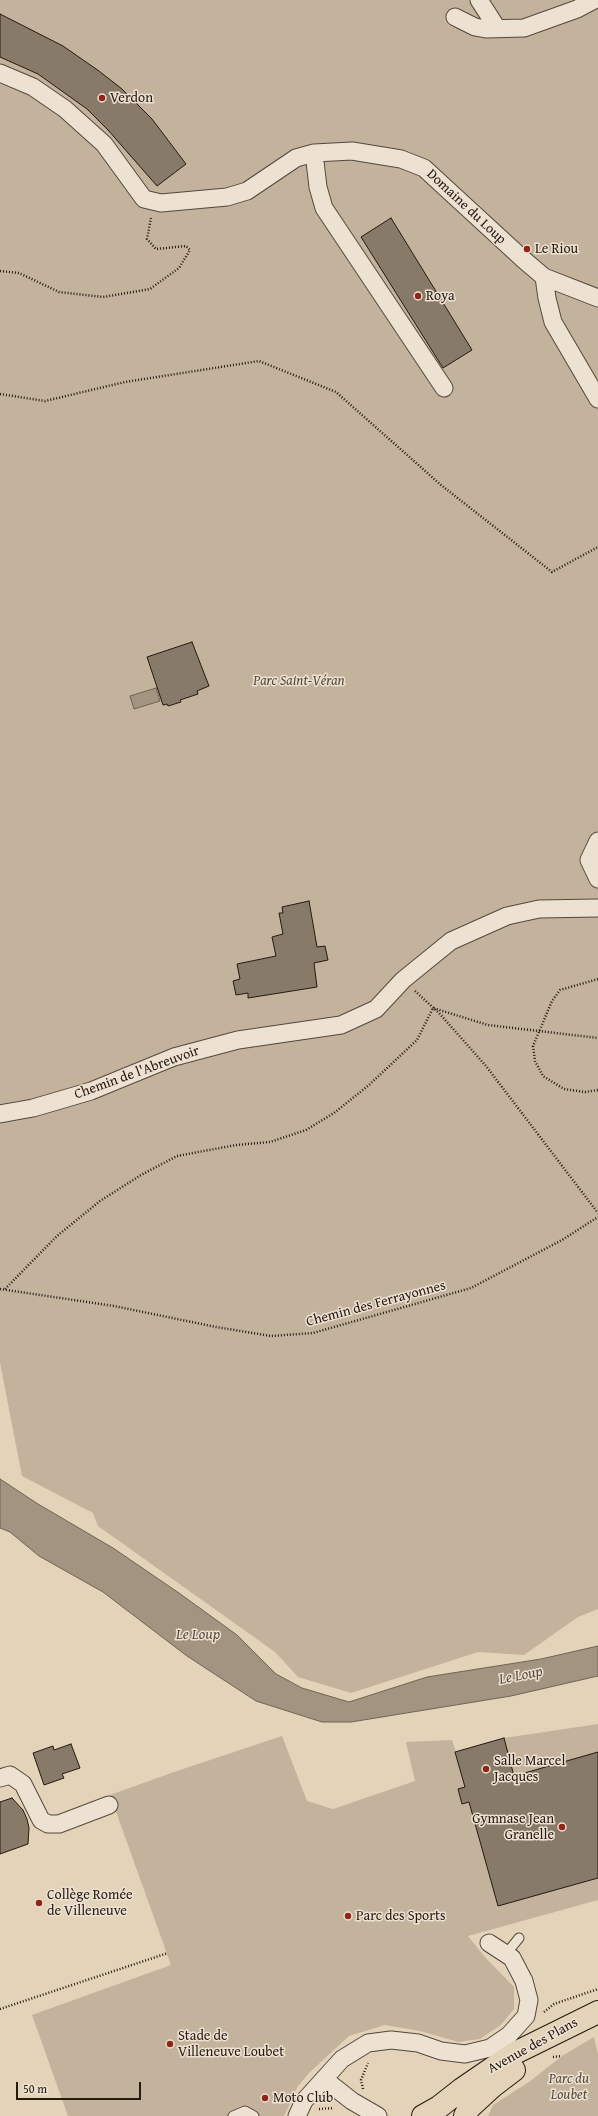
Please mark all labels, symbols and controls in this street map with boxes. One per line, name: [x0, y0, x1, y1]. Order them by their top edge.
place label: Verdon: [110, 90, 153, 106]
marker: Verdon: [97, 93, 107, 103]
street label: Domaine du Loup: [423, 166, 509, 248]
place label: Le Riou: [535, 241, 578, 257]
marker: Le Riou: [522, 244, 532, 254]
place label: Roya: [426, 288, 455, 304]
marker: Roya: [413, 291, 423, 301]
park label: Parc Saint-Véran: [253, 673, 345, 689]
street label: Chemin de l'Abreuvoir: [72, 1043, 202, 1103]
street label: Chemin des Ferrayonnes: [304, 1277, 448, 1331]
water label: Le Loup: [176, 1626, 220, 1644]
water label: Le Loup: [498, 1663, 544, 1689]
place label: Salle Marcel Jacques: [494, 1753, 565, 1786]
marker: Salle Marcel Jacques: [481, 1764, 491, 1774]
place label: Gymnase Jean Granelle: [472, 1811, 554, 1844]
marker: Gymnase Jean Granelle: [557, 1822, 567, 1832]
place label: Collège Romée de Villeneuve: [47, 1887, 133, 1920]
marker: Collège Romée de Villeneuve: [34, 1898, 44, 1908]
place label: Parc des Sports: [356, 1908, 445, 1924]
marker: Parc des Sports: [343, 1911, 353, 1921]
street label: Avenue des Plans: [485, 2014, 581, 2078]
place label: Stade de Villeneuve Loubet: [178, 2028, 284, 2060]
marker: Stade de Villeneuve Loubet: [165, 2039, 175, 2049]
park label: Parc du Loubet: [549, 2071, 589, 2104]
scale bar: [18, 2074, 143, 2100]
text: 50 m: [23, 2080, 47, 2097]
place label: Moto Club: [273, 2090, 333, 2106]
marker: Moto Club: [260, 2093, 270, 2103]

